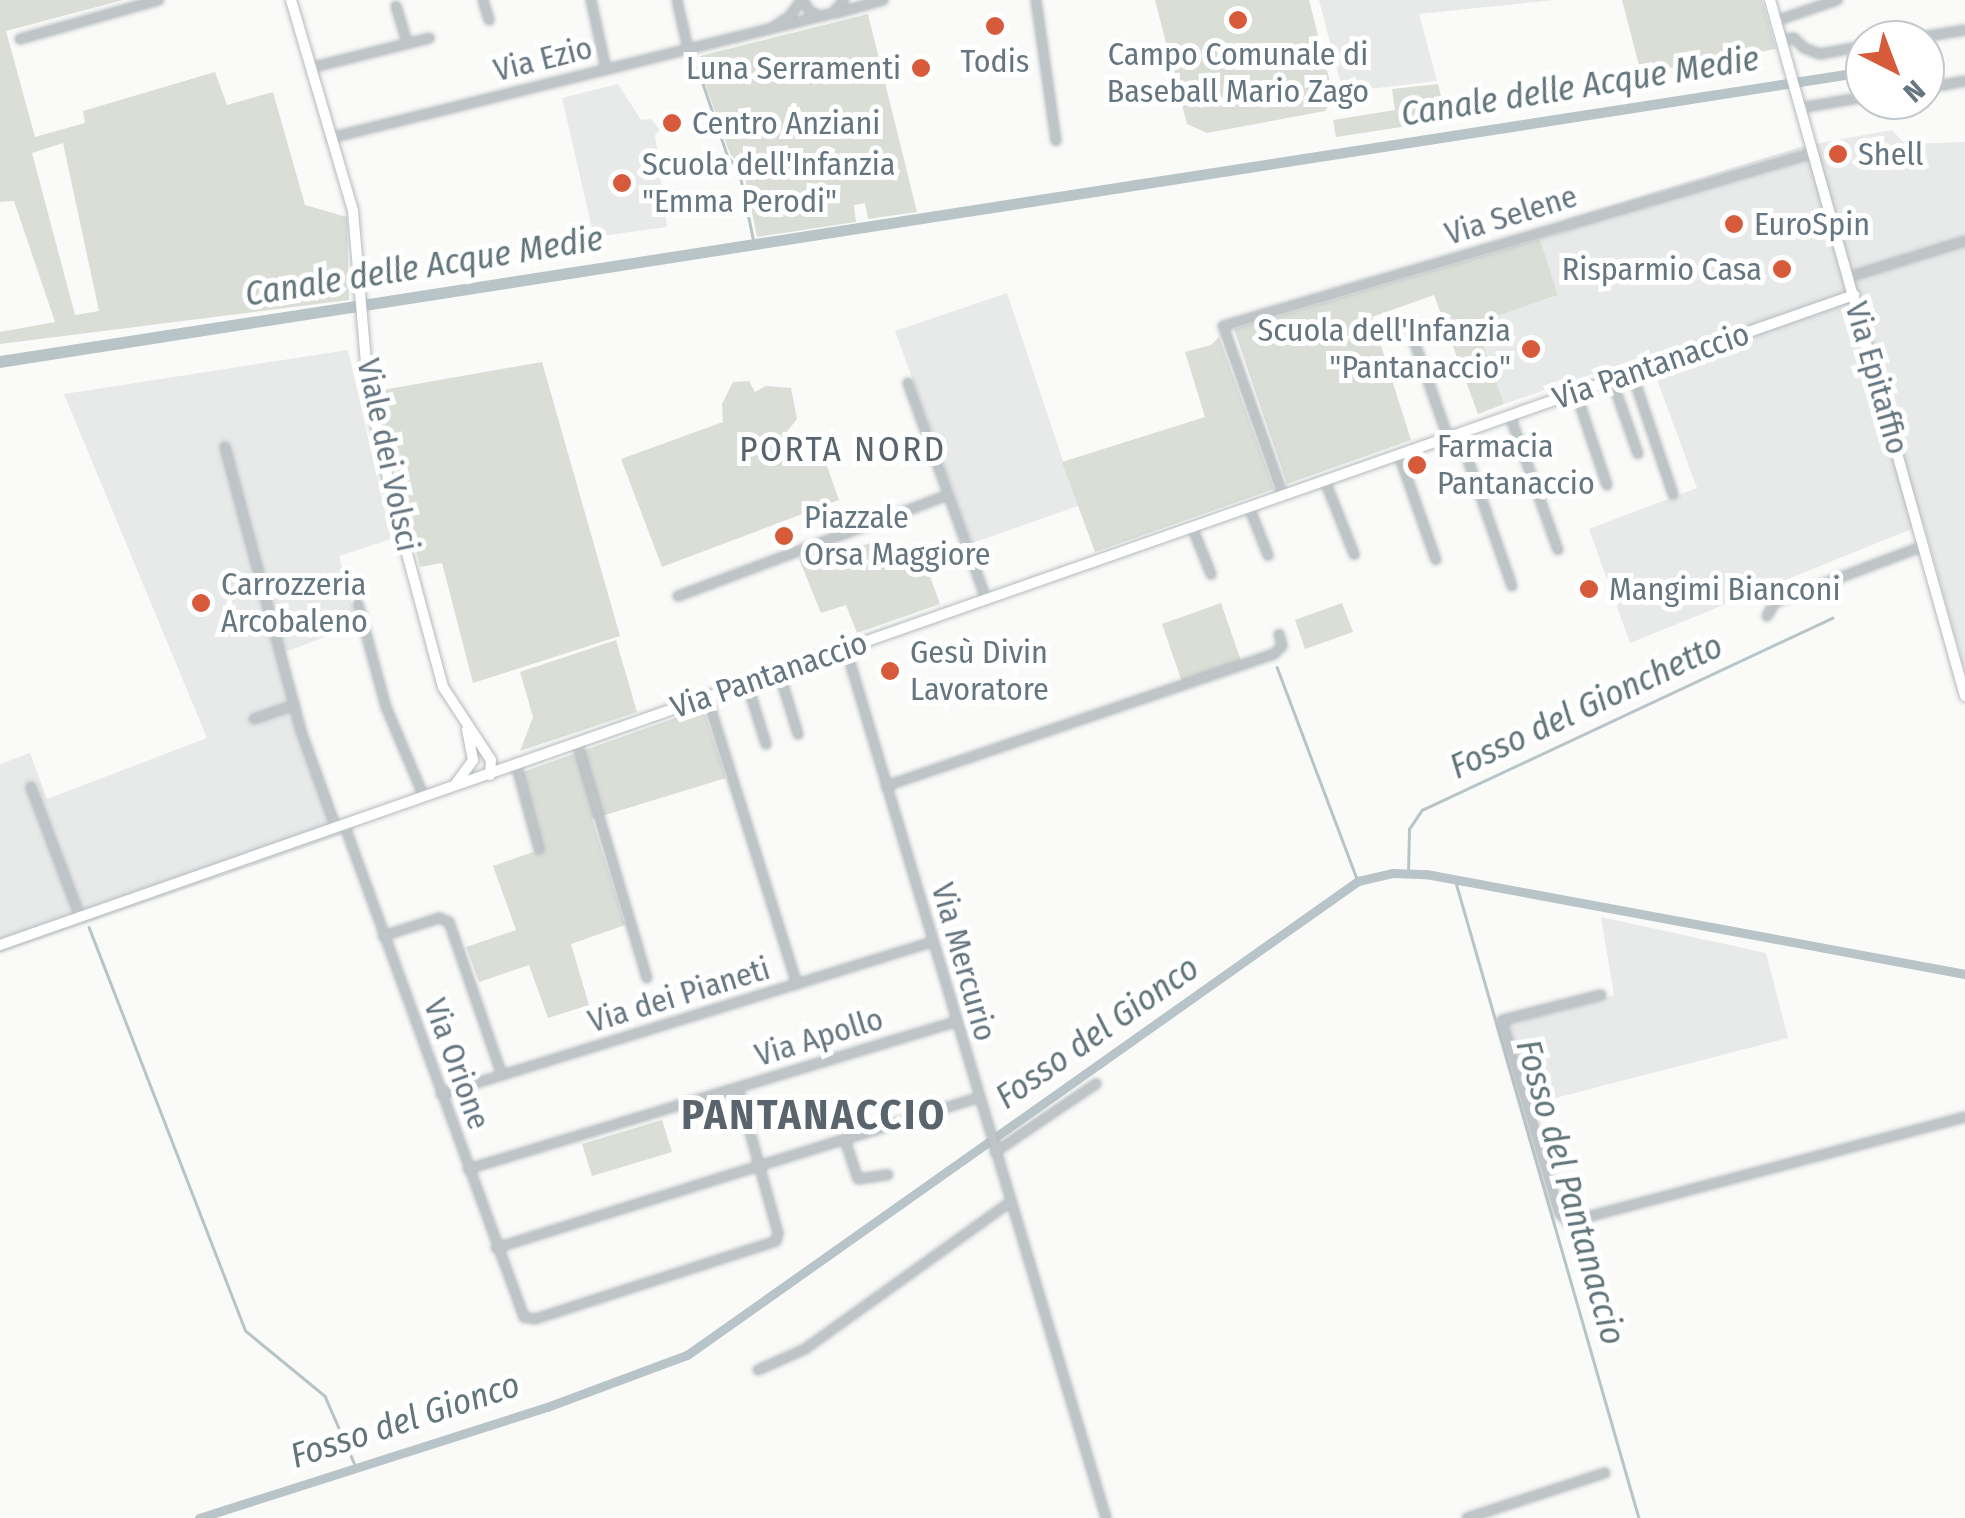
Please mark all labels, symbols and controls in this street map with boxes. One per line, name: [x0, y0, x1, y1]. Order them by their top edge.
marker: Campo Comunale di Baseball Mario Zago: [1227, 9, 1249, 31]
marker: Todis: [984, 15, 1006, 37]
north arrow: [1845, 20, 1945, 120]
street label: Via Ezio: [490, 28, 596, 90]
place label: Campo Comunale di Baseball Mario Zago: [1107, 36, 1369, 111]
water label: Canale delle Acque Medie: [1398, 37, 1762, 135]
place label: Todis: [961, 42, 1029, 80]
place label: Luna Serramenti: [686, 49, 901, 87]
marker: Luna Serramenti: [910, 57, 932, 79]
text: N: [1897, 73, 1931, 109]
place label: Centro Anziani: [692, 104, 880, 142]
marker: Centro Anziani: [661, 112, 683, 134]
place label: Shell: [1858, 135, 1923, 173]
marker: Shell: [1827, 143, 1849, 165]
place label: Scuola dell'Infanzia "Emma Perodi": [642, 146, 896, 221]
marker: Scuola dell'Infanzia "Emma Perodi": [611, 172, 633, 194]
street label: Via Selene: [1440, 177, 1582, 253]
place label: EuroSpin: [1754, 205, 1870, 243]
marker: EuroSpin: [1723, 213, 1745, 235]
water label: Canale delle Acque Medie: [242, 217, 606, 315]
place label: Risparmio Casa: [1562, 250, 1762, 288]
marker: Risparmio Casa: [1771, 258, 1793, 280]
street label: Via Epitaffio: [1837, 297, 1917, 459]
place label: Scuola dell'Infanzia "Pantanaccio": [1257, 312, 1511, 387]
street label: Via Pantanaccio: [1548, 314, 1754, 418]
marker: Scuola dell'Infanzia "Pantanaccio": [1520, 338, 1542, 360]
street label: Viale dei Volsci: [349, 355, 427, 555]
district label: PORTA NORD: [739, 428, 947, 470]
place label: Farmacia Pantanaccio: [1437, 428, 1595, 503]
marker: Farmacia Pantanaccio: [1406, 454, 1428, 476]
place label: Piazzale Orsa Maggiore: [804, 499, 991, 574]
marker: Piazzale Orsa Maggiore: [773, 525, 795, 547]
place label: Carrozzeria Arcobaleno: [221, 566, 368, 641]
place label: Mangimi Bianconi: [1609, 570, 1841, 608]
marker: Mangimi Bianconi: [1578, 578, 1600, 600]
marker: Carrozzeria Arcobaleno: [190, 592, 212, 614]
street label: Via Pantanaccio: [666, 623, 872, 727]
water label: Fosso del Gionchetto: [1443, 624, 1729, 788]
place label: Gesù Divin Lavoratore: [910, 634, 1049, 709]
marker: Gesù Divin Lavoratore: [879, 660, 901, 682]
street label: Via Mercurio: [923, 879, 1005, 1045]
water label: Fosso del Gionco: [987, 946, 1207, 1118]
street label: Via dei Pianeti: [584, 949, 774, 1041]
street label: Via Orione: [416, 993, 498, 1135]
street label: Via Apollo: [750, 999, 888, 1075]
water label: Fosso del Pantanaccio: [1507, 1035, 1635, 1349]
district label: PANTANACCIO: [681, 1090, 947, 1140]
water label: Fosso del Gionco: [285, 1363, 525, 1477]

